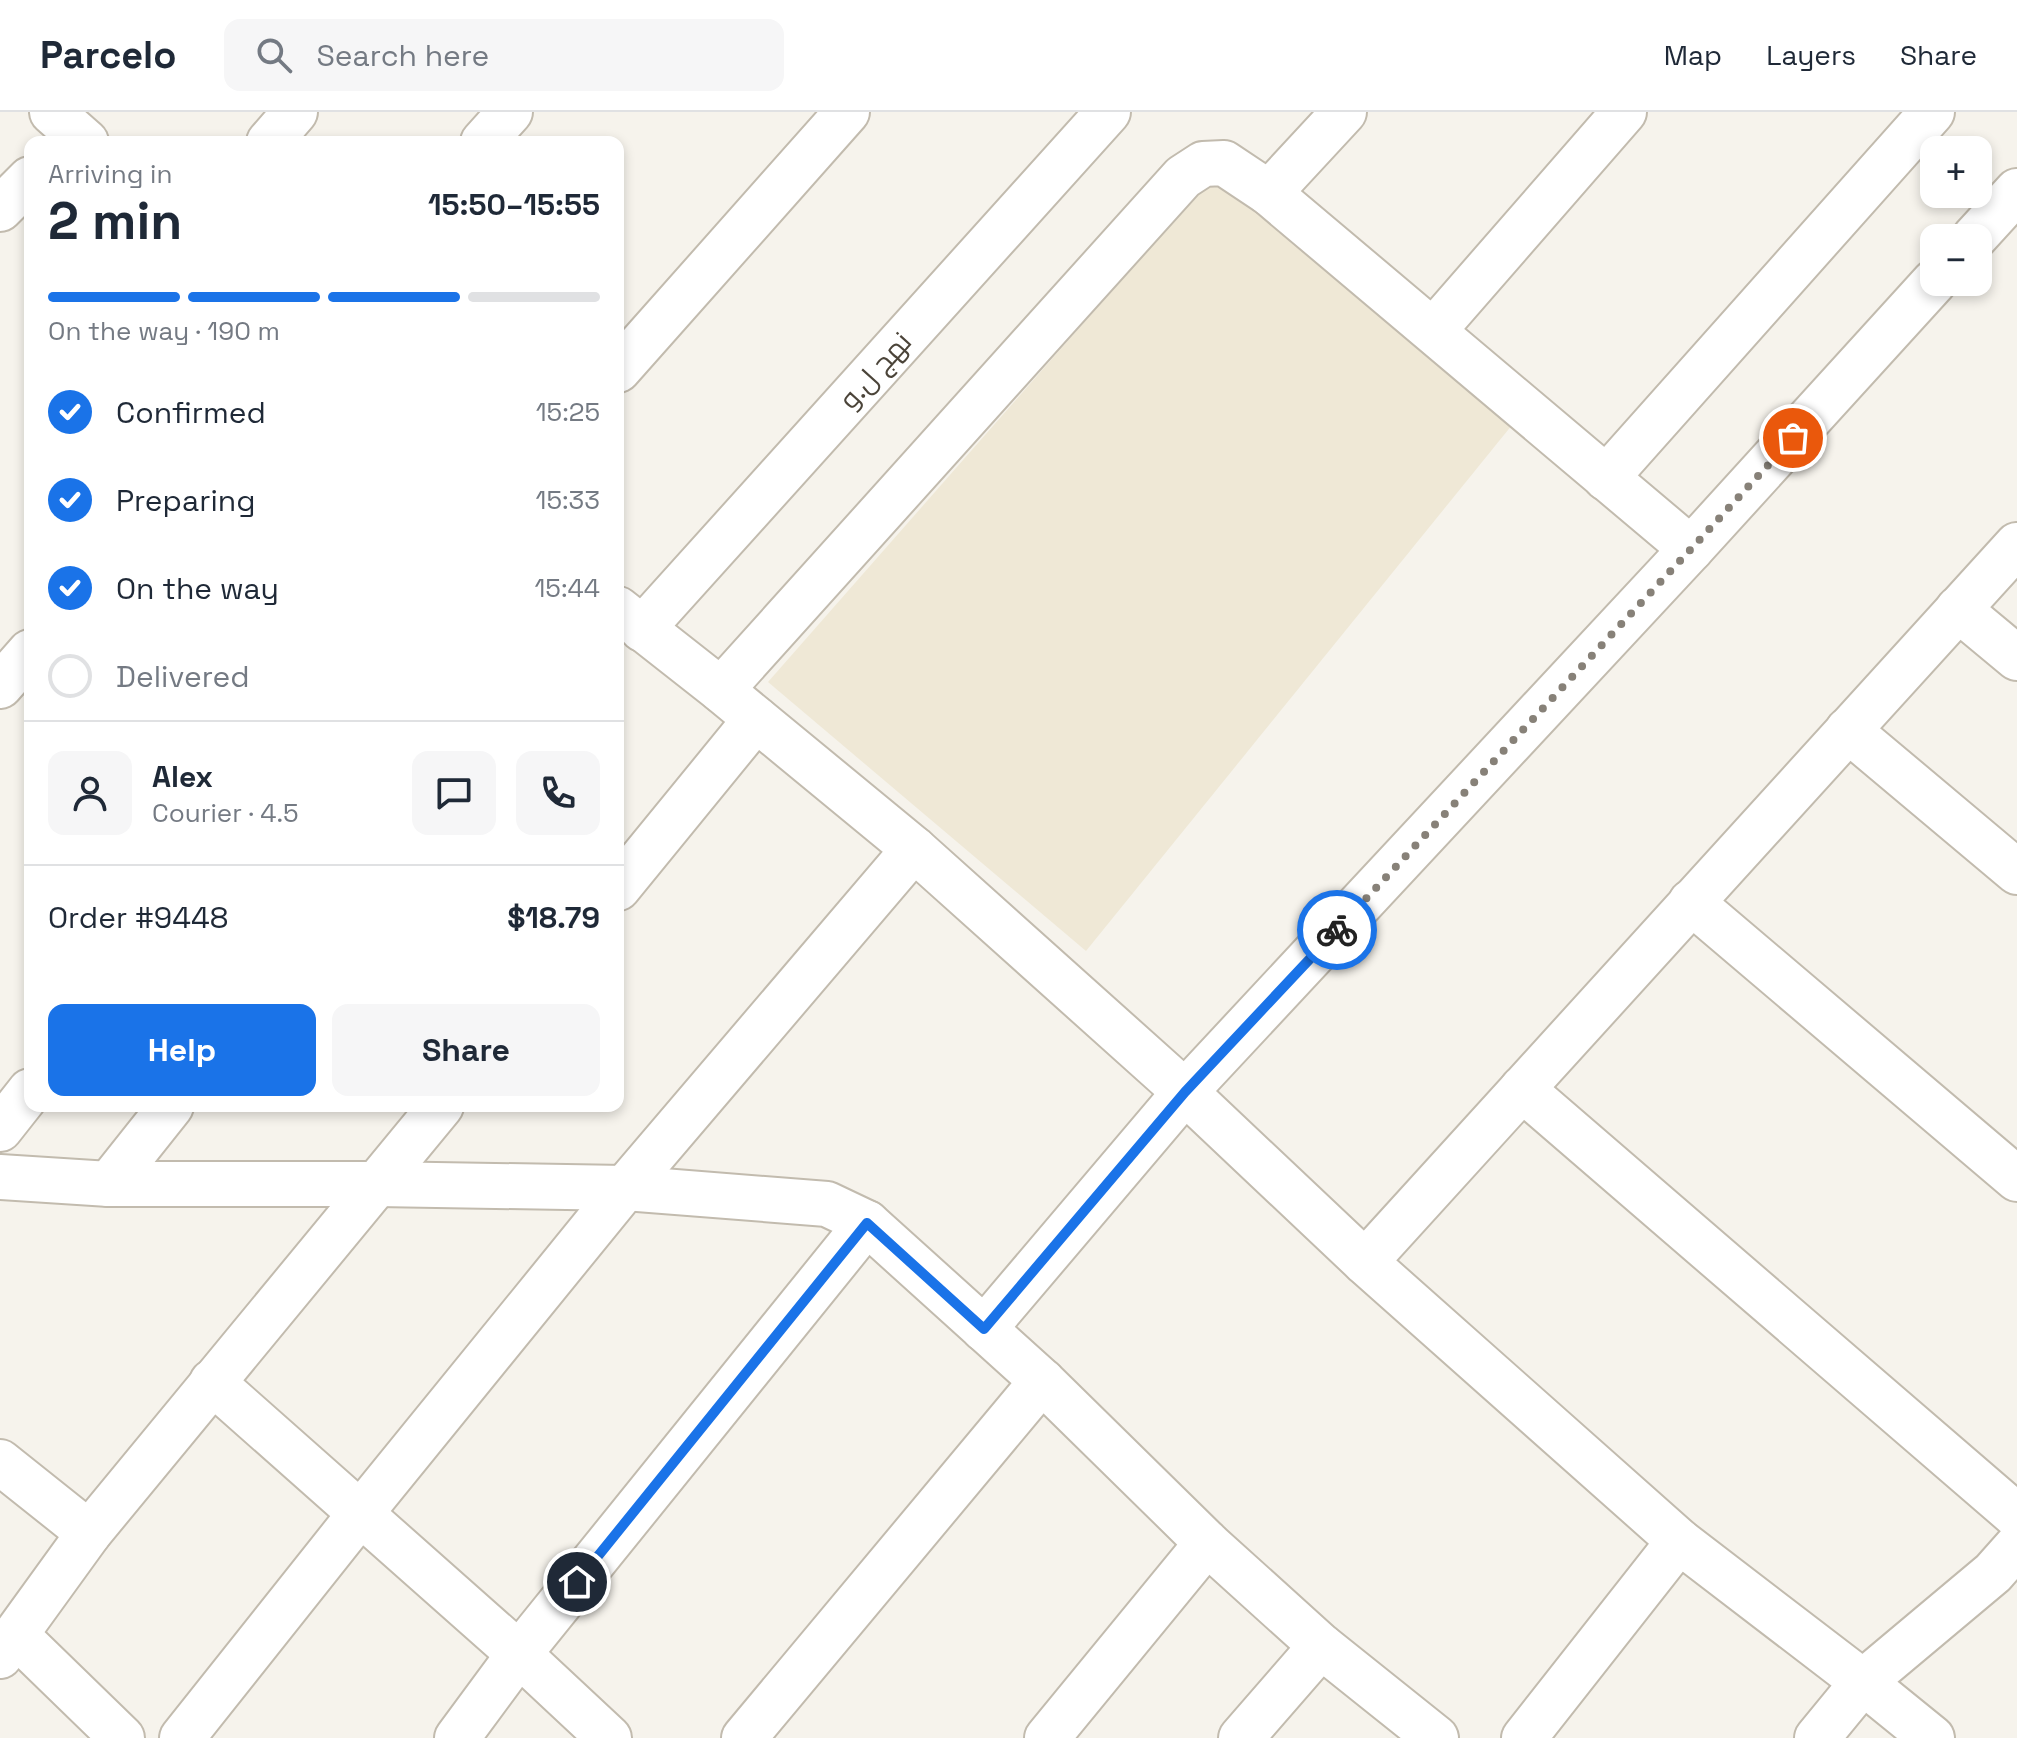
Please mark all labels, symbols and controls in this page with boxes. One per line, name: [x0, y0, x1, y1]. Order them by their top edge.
search box: [224, 19, 784, 91]
text: Parcelo: [40, 31, 176, 79]
icon: search: [252, 33, 296, 77]
text: Search here: [316, 36, 489, 75]
text: Map: [1664, 37, 1722, 73]
text: Layers: [1766, 37, 1856, 73]
text: Share: [1900, 37, 1977, 73]
map controls: [1920, 136, 1992, 296]
button: +: [1920, 136, 1992, 208]
text: Arriving in: [48, 157, 172, 191]
text: 15:50–15:55: [428, 185, 600, 224]
text: 2 min: [48, 188, 182, 254]
button: −: [1920, 224, 1992, 296]
text: On the way · 190 m: [48, 314, 280, 348]
street label: نهج ل.و: [831, 324, 920, 417]
icon: check: [48, 390, 92, 434]
text: Confirmed: [116, 393, 266, 432]
text: 15:25: [536, 395, 600, 429]
pin: [1759, 404, 1827, 472]
icon: bag: [1771, 416, 1815, 460]
icon: check: [48, 478, 92, 522]
text: Preparing: [116, 481, 255, 520]
text: 15:33: [536, 483, 600, 517]
icon: check: [48, 566, 92, 610]
text: On the way: [116, 569, 279, 608]
text: 15:44: [534, 571, 600, 605]
text: Delivered: [116, 657, 250, 696]
button: person: [48, 751, 132, 835]
button: chat: [412, 751, 496, 835]
button: phone: [516, 751, 600, 835]
text: Alex: [152, 757, 213, 796]
text: Courier · 4.5: [152, 796, 299, 830]
courier: [1297, 890, 1377, 970]
text: Order #9448: [48, 898, 228, 937]
text: $18.79: [507, 898, 600, 937]
icon: bike: [1315, 908, 1359, 952]
button: Help: [48, 1004, 316, 1096]
button: Share: [332, 1004, 600, 1096]
pin: [543, 1548, 611, 1616]
icon: home: [555, 1560, 599, 1604]

